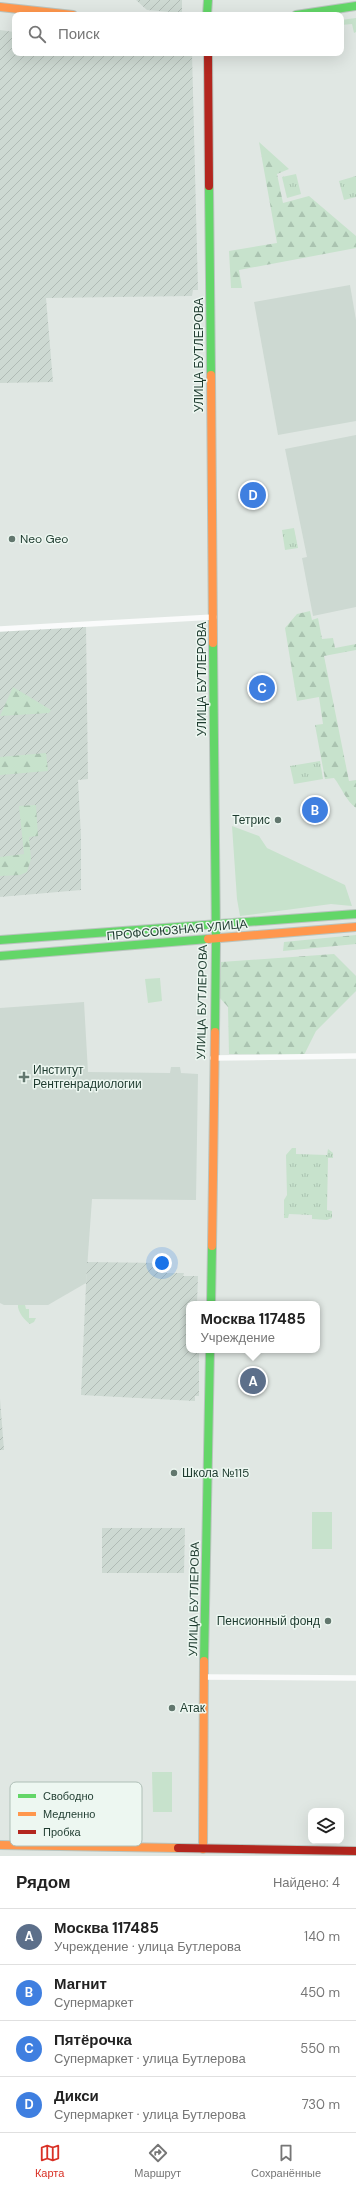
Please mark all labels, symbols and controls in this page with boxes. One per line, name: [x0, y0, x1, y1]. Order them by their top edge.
search box: [12, 12, 344, 56]
icon: search: [26, 23, 48, 45]
text: Поиск: [58, 24, 100, 44]
street label: УЛИЦА БУТЛЕРОВА: [191, 298, 207, 412]
pin: D: [240, 480, 266, 510]
place label: Neo Geo: [20, 531, 68, 547]
marker: Neo Geo: [7, 534, 17, 544]
street label: УЛИЦА БУТЛЕРОВА: [194, 622, 210, 736]
pin: C: [249, 673, 275, 703]
pin: B: [302, 795, 328, 825]
place label: Тетрис: [232, 812, 270, 828]
marker: Тетрис: [273, 815, 283, 825]
street label: ПРОФСОЮЗНАЯ УЛИЦА: [106, 916, 248, 944]
street label: УЛИЦА БУТЛЕРОВА: [193, 945, 211, 1059]
place label: Институт Рентгенрадиологии: [33, 1062, 142, 1092]
marker: Институт Рентгенрадиологии: [18, 1071, 30, 1083]
your location: [152, 1253, 172, 1273]
popup: [186, 1301, 320, 1353]
text: Москва 117485: [201, 1309, 305, 1329]
text: Учреждение: [201, 1329, 275, 1346]
pin: A: [240, 1366, 266, 1396]
place label: Школа №115: [182, 1465, 249, 1481]
marker: Школа №115: [169, 1468, 179, 1478]
street label: УЛИЦА БУТЛЕРОВА: [185, 1542, 203, 1656]
place label: Пенсионный фонд: [217, 1613, 320, 1629]
marker: Пенсионный фонд: [323, 1616, 333, 1626]
place label: Атак: [180, 1700, 206, 1716]
marker: Атак: [167, 1703, 177, 1713]
legend: [10, 1782, 142, 1846]
text: Свободно: [43, 1789, 94, 1803]
text: Медленно: [43, 1807, 95, 1821]
map controls: [308, 1808, 344, 1844]
button: layers: [308, 1808, 344, 1844]
text: Пробка: [43, 1825, 81, 1839]
text: Рядом: [16, 1871, 71, 1893]
text: Найдено: 4: [273, 1874, 340, 1891]
text: Москва 117485: [54, 1918, 159, 1938]
text: A: [24, 1928, 34, 1945]
text: 140 m: [304, 1928, 340, 1945]
text: Учреждение · улица Бутлерова: [54, 1938, 241, 1955]
text: Магнит: [54, 1974, 107, 1994]
text: B: [25, 1984, 33, 2001]
text: 450 m: [300, 1984, 340, 2001]
text: Супермаркет: [54, 1994, 133, 2011]
text: Пятёрочка: [54, 2030, 132, 2050]
text: C: [24, 2040, 34, 2057]
text: 550 m: [300, 2040, 340, 2057]
text: Супермаркет · улица Бутлерова: [54, 2050, 246, 2067]
text: Дикси: [54, 2086, 99, 2106]
text: D: [24, 2096, 34, 2113]
text: 730 m: [302, 2096, 340, 2113]
text: Супермаркет · улица Бутлерова: [54, 2106, 246, 2123]
tab: Карта: [35, 2142, 64, 2180]
tab: Маршрут: [134, 2142, 181, 2180]
tab: Сохранённые: [251, 2142, 321, 2180]

